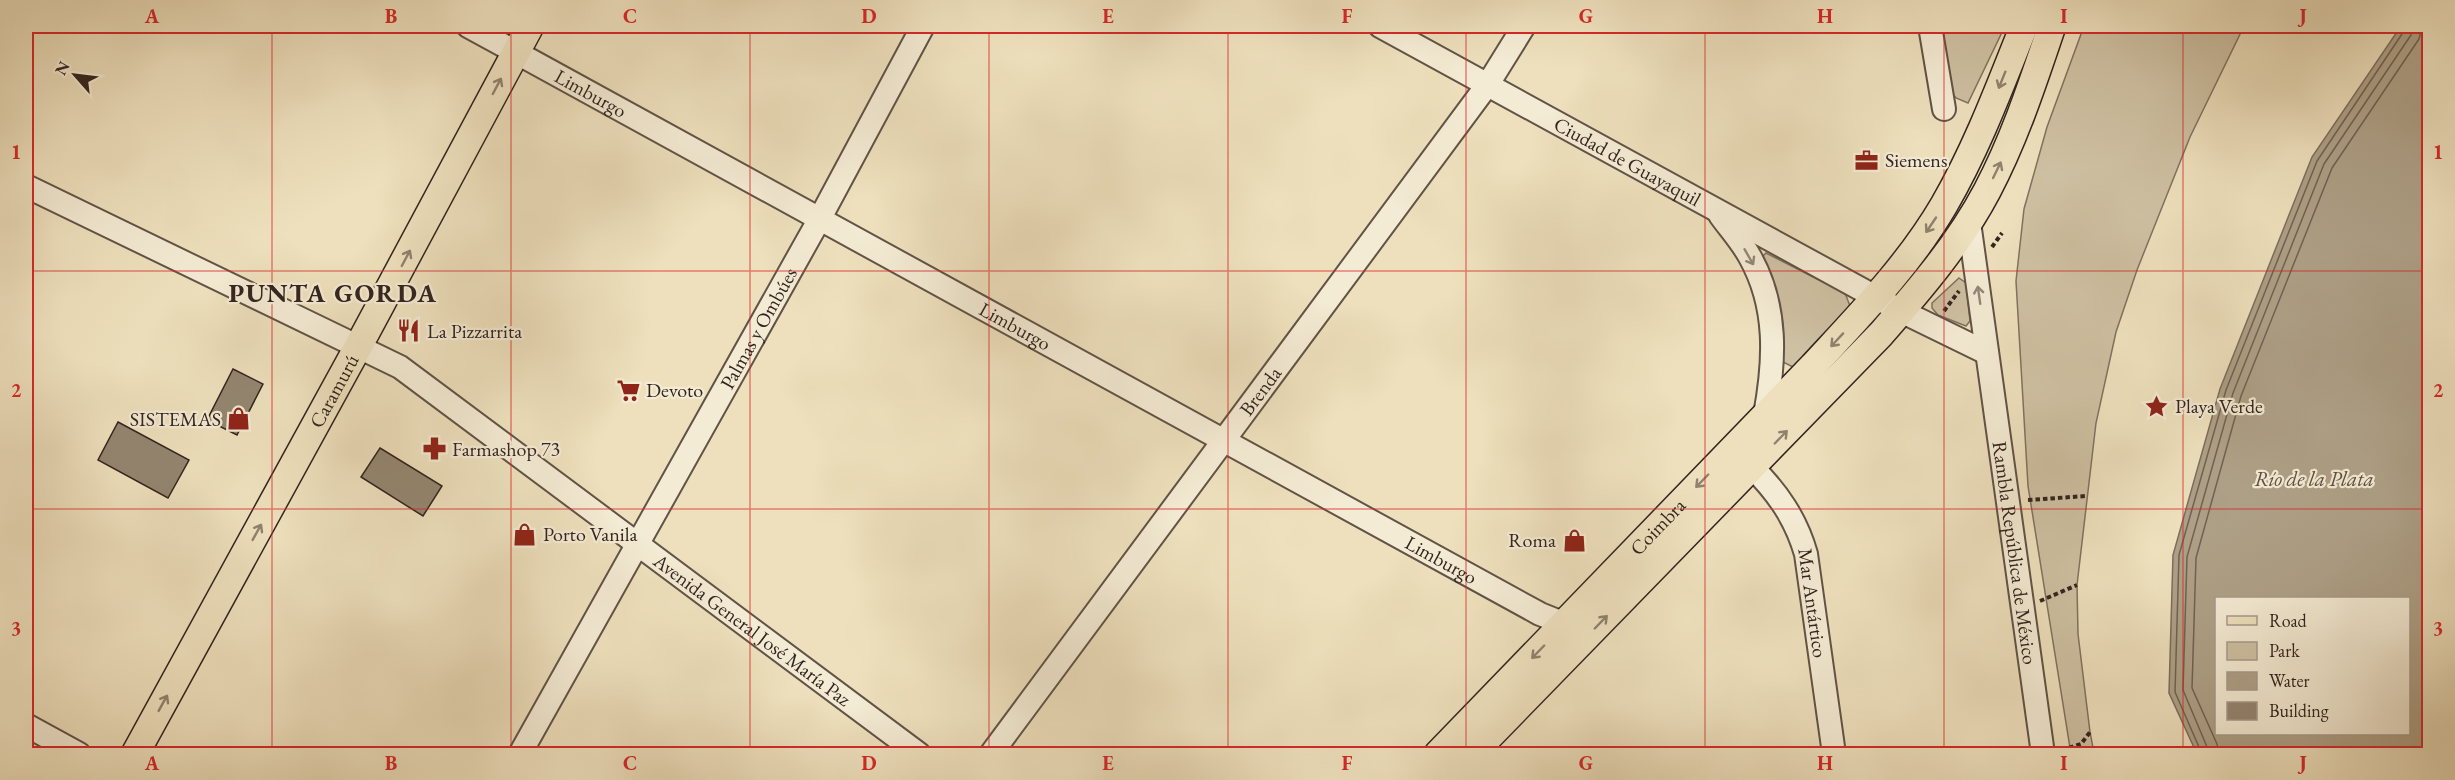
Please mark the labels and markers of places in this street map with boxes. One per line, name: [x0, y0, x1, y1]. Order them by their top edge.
office icon: Siemens: [1854, 147, 1880, 173]
place label: Siemens: [1885, 147, 1947, 173]
restaurant icon: La Pizzarrita: [396, 318, 422, 344]
place label: La Pizzarrita: [427, 318, 522, 344]
supermarket icon: Devoto: [615, 377, 641, 403]
place label: Devoto: [646, 377, 703, 403]
place icon: Playa Verde: [2144, 393, 2170, 419]
place label: Playa Verde: [2175, 393, 2263, 419]
place label: SISTEMAS: [130, 406, 221, 432]
shop icon: SISTEMAS: [226, 406, 252, 432]
pharmacy icon: Farmashop 73: [421, 436, 447, 462]
place label: Farmashop 73: [452, 436, 560, 462]
shop icon: Porto Vanila: [512, 521, 538, 547]
place label: Porto Vanila: [543, 521, 637, 547]
place label: Roma: [1508, 527, 1556, 553]
shop icon: Roma: [1561, 527, 1587, 553]

